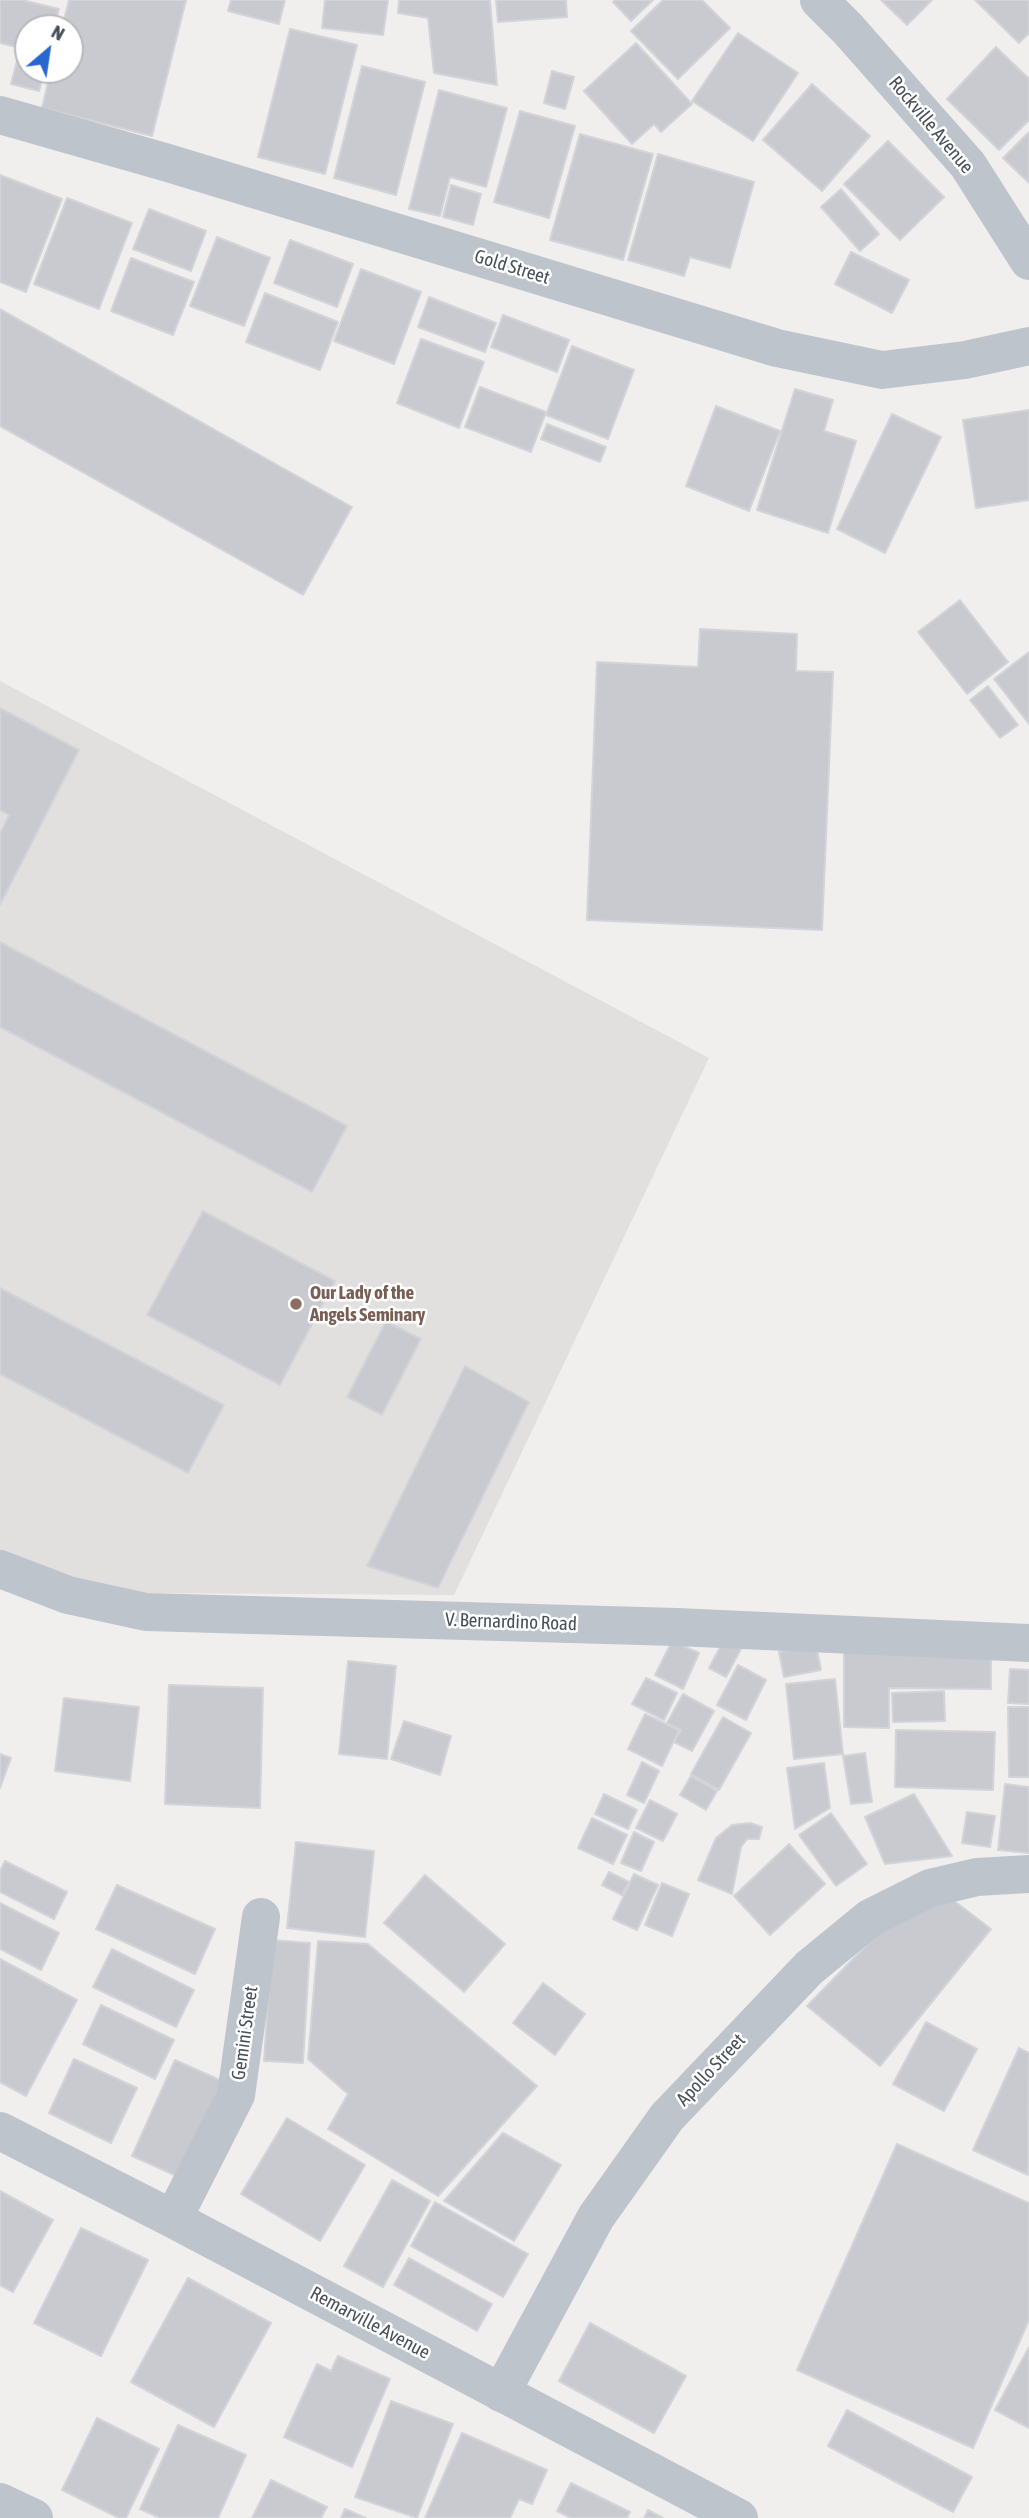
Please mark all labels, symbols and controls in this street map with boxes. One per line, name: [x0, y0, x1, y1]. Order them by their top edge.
north arrow: [14, 14, 84, 84]
text: N: [48, 20, 68, 45]
street label: Rockville Avenue: [884, 72, 978, 178]
street label: Gold Street: [472, 245, 552, 289]
place label: Our Lady of the Angels Seminary: [310, 1282, 425, 1326]
marker: Our Lady of the Angels Seminary: [288, 1296, 304, 1312]
street label: V. Bernardino Road: [445, 1608, 577, 1636]
street label: Gemini Street: [227, 1985, 263, 2081]
street label: Apollo Street: [672, 2029, 750, 2111]
street label: Remarville Avenue: [306, 2282, 434, 2364]

